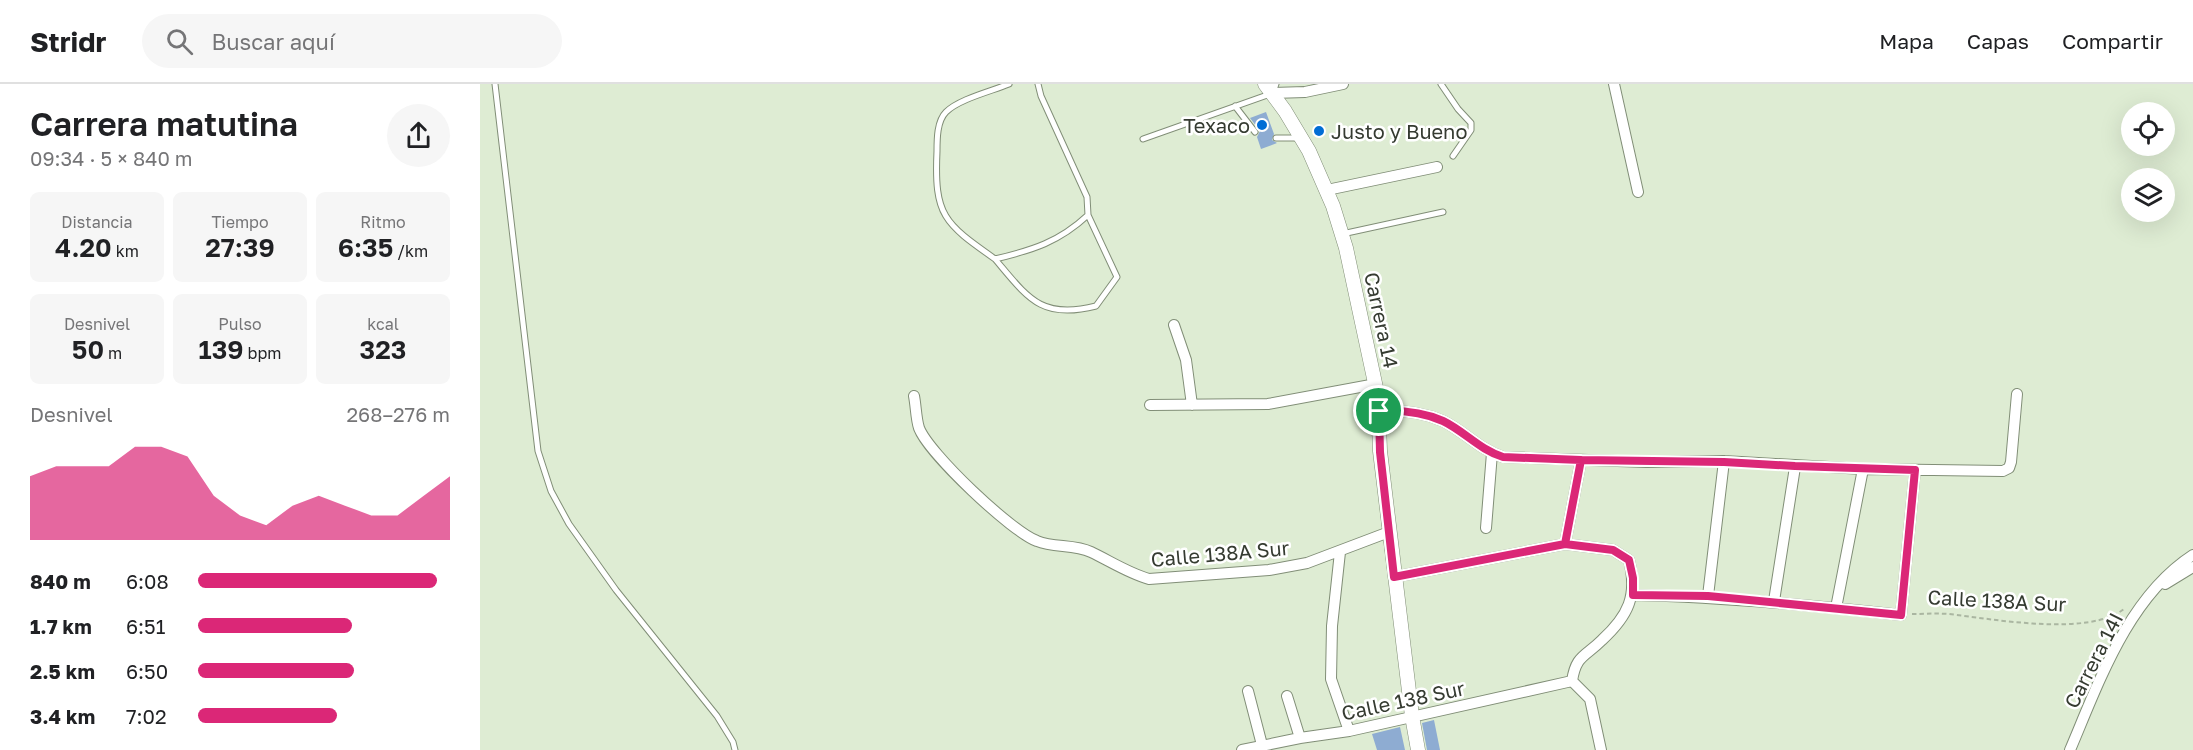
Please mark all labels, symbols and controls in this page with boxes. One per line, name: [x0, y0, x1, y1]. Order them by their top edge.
search box: [142, 14, 562, 68]
text: Stridr: [30, 25, 106, 58]
icon: search: [163, 25, 196, 58]
text: Buscar aquí: [211, 28, 335, 55]
text: Mapa: [1879, 28, 1934, 54]
text: Capas: [1967, 28, 2029, 54]
text: Compartir: [2062, 28, 2163, 54]
map controls: [2121, 102, 2175, 222]
button: locate: [2121, 102, 2175, 156]
text: Carrera matutina: [30, 104, 298, 143]
button: share: [387, 104, 450, 167]
place label: Texaco: [1183, 113, 1250, 137]
marker: Texaco: [1255, 118, 1269, 132]
place label: Justo y Bueno: [1331, 119, 1467, 143]
marker: Justo y Bueno: [1312, 124, 1326, 138]
text: 09:34 · 5 × 840 m: [30, 146, 193, 170]
button: layers: [2121, 168, 2175, 222]
text: Distancia: [61, 212, 133, 232]
text: Tiempo: [211, 212, 269, 232]
text: Ritmo: [360, 212, 406, 232]
text: 4.20: [55, 232, 112, 263]
text: 27:39: [205, 232, 275, 263]
text: 6:35: [338, 232, 393, 263]
text: km: [112, 241, 139, 261]
text: /km: [393, 241, 428, 261]
street label: Carrera 14: [1360, 270, 1404, 370]
text: Desnivel: [64, 314, 130, 334]
text: Pulso: [218, 314, 262, 334]
text: kcal: [367, 314, 399, 334]
text: 50: [72, 334, 104, 365]
text: 139: [199, 334, 244, 365]
text: 323: [360, 334, 406, 365]
text: m: [104, 343, 122, 363]
text: bpm: [244, 343, 281, 363]
pin: [1353, 385, 1404, 436]
icon: arrive: [1362, 394, 1395, 427]
text: Desnivel: [30, 402, 113, 426]
text: 268–276 m: [347, 402, 450, 426]
street label: Calle 138A Sur: [1150, 535, 1290, 571]
text: 840 m: [30, 569, 91, 593]
text: 6:08: [126, 569, 169, 593]
street label: Calle 138A Sur: [1927, 584, 2067, 616]
street label: Carrera 14I: [2059, 608, 2127, 712]
text: 1.7 km: [30, 614, 92, 638]
text: 6:51: [126, 614, 165, 638]
text: 2.5 km: [30, 659, 95, 683]
text: 6:50: [126, 659, 168, 683]
street label: Calle 138 Sur: [1339, 675, 1467, 725]
text: 3.4 km: [30, 704, 95, 728]
text: 7:02: [126, 704, 167, 728]

